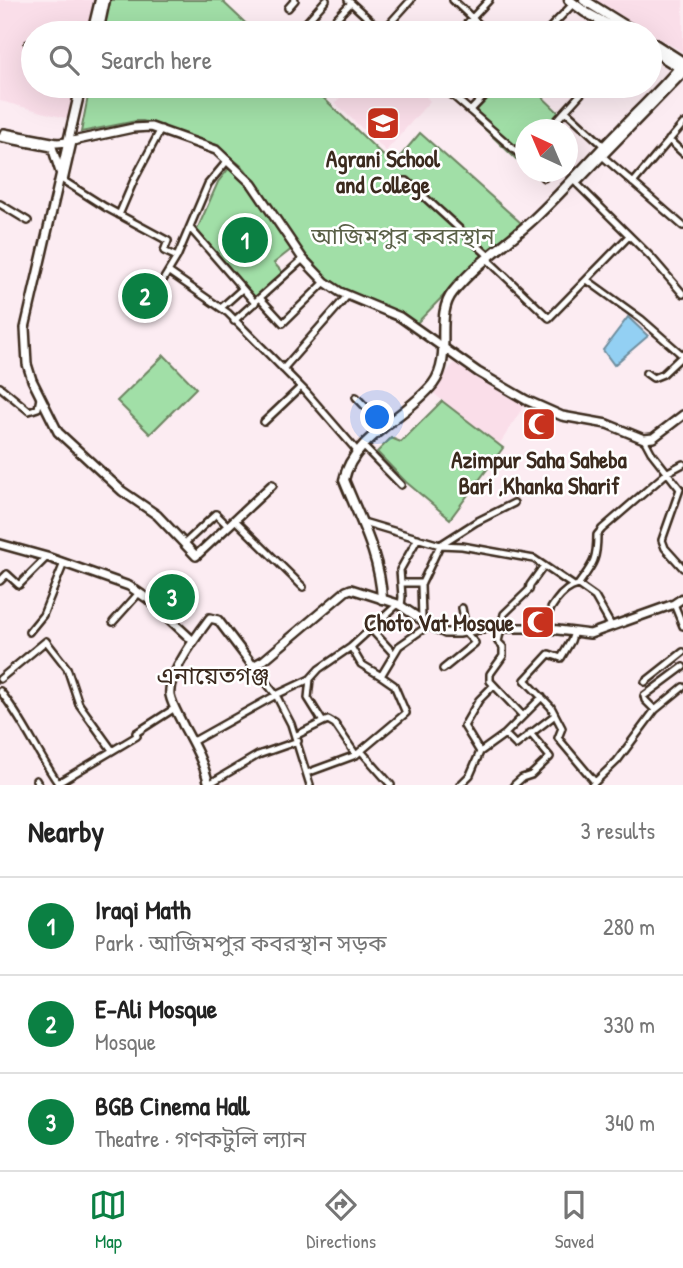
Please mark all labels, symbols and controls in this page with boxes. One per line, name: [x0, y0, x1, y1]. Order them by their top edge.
search box: [21, 21, 662, 98]
icon: search: [45, 41, 83, 79]
text: Search here: [101, 42, 212, 77]
school or university icon: Agrani School and College: [364, 104, 402, 142]
north arrow: [515, 119, 578, 182]
place label: Agrani School and College: [326, 143, 441, 201]
pin: 1: [222, 214, 268, 266]
park label: আজিমপুর কবরস্থান: [310, 220, 496, 251]
pin: 2: [122, 270, 168, 322]
your location: [360, 400, 394, 434]
mosque icon: Azimpur Saha Saheba Bari ,Khanka Sharif: [520, 405, 558, 443]
place label: Azimpur Saha Saheba Bari ,Khanka Sharif: [451, 444, 627, 501]
pin: 3: [149, 571, 195, 623]
mosque icon: Choto Vat Mosque: [519, 603, 557, 641]
place label: Choto Vat Mosque: [364, 607, 515, 639]
district label: এনায়েতগঞ্জ: [157, 659, 269, 691]
text: Nearby: [28, 811, 104, 851]
text: 3 results: [580, 815, 655, 846]
text: Iraqi Math: [95, 892, 191, 927]
text: 1: [47, 911, 55, 942]
text: 280 m: [603, 911, 655, 942]
text: Park · আজিমপুর কবরস্থান সড়ক: [95, 927, 387, 958]
text: E-Ali Mosque: [95, 991, 217, 1026]
text: 2: [46, 1009, 56, 1040]
text: 330 m: [603, 1009, 655, 1040]
text: Mosque: [95, 1026, 156, 1057]
text: BGB Cinema Hall: [95, 1088, 249, 1123]
text: 3: [46, 1107, 56, 1138]
text: 340 m: [605, 1107, 655, 1138]
text: Theatre · গণকটুলি ল্যান: [95, 1123, 306, 1154]
tab: Map: [89, 1186, 127, 1254]
tab: Directions: [306, 1186, 376, 1254]
tab: Saved: [555, 1186, 594, 1254]

